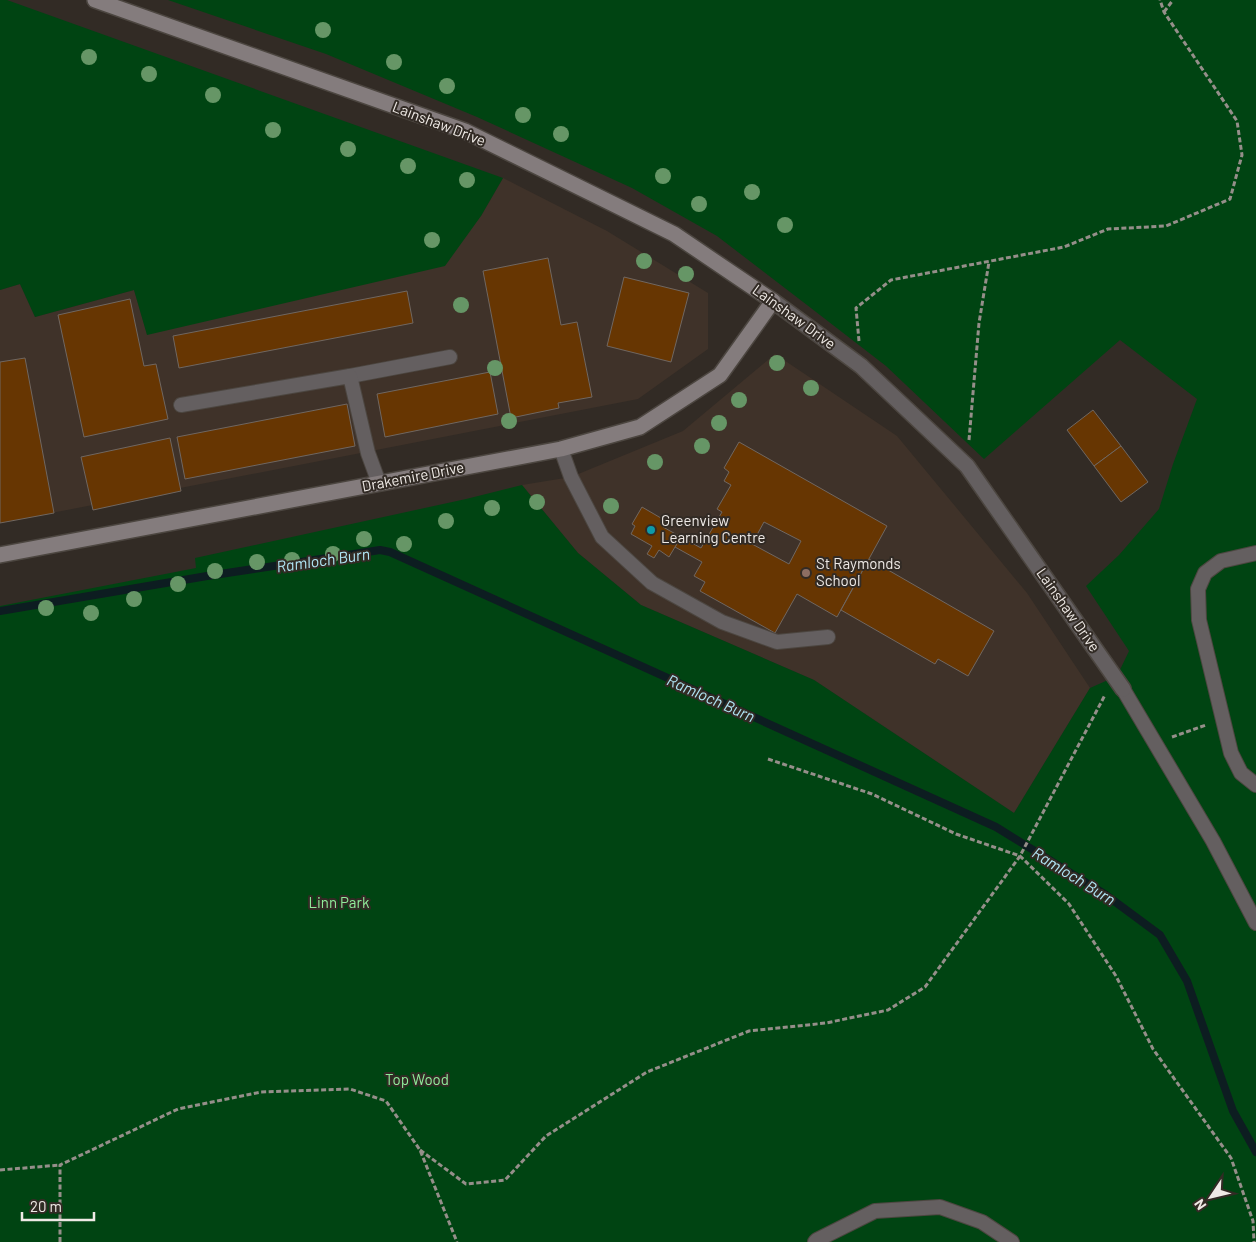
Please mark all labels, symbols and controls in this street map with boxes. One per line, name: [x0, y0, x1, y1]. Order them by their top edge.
street label: Lainshaw Drive: [390, 97, 488, 149]
street label: Lainshaw Drive: [750, 280, 840, 352]
street label: Drakemire Drive: [360, 457, 465, 495]
place label: Greenview Learning Centre: [661, 511, 766, 546]
marker: Greenview Learning Centre: [645, 524, 657, 536]
water label: Ramloch Burn: [275, 544, 371, 575]
place label: St Raymonds School: [816, 554, 901, 589]
street label: Lainshaw Drive: [1033, 564, 1104, 655]
marker: St Raymonds School: [800, 567, 812, 579]
water label: Ramloch Burn: [664, 670, 758, 725]
water label: Ramloch Burn: [1029, 843, 1119, 909]
park label: Linn Park: [309, 893, 370, 911]
park label: Top Wood: [385, 1070, 449, 1088]
north arrow: [1186, 1172, 1236, 1222]
scale bar: [22, 1190, 95, 1222]
text: N: [1190, 1196, 1210, 1213]
text: 20 m: [30, 1197, 62, 1215]

